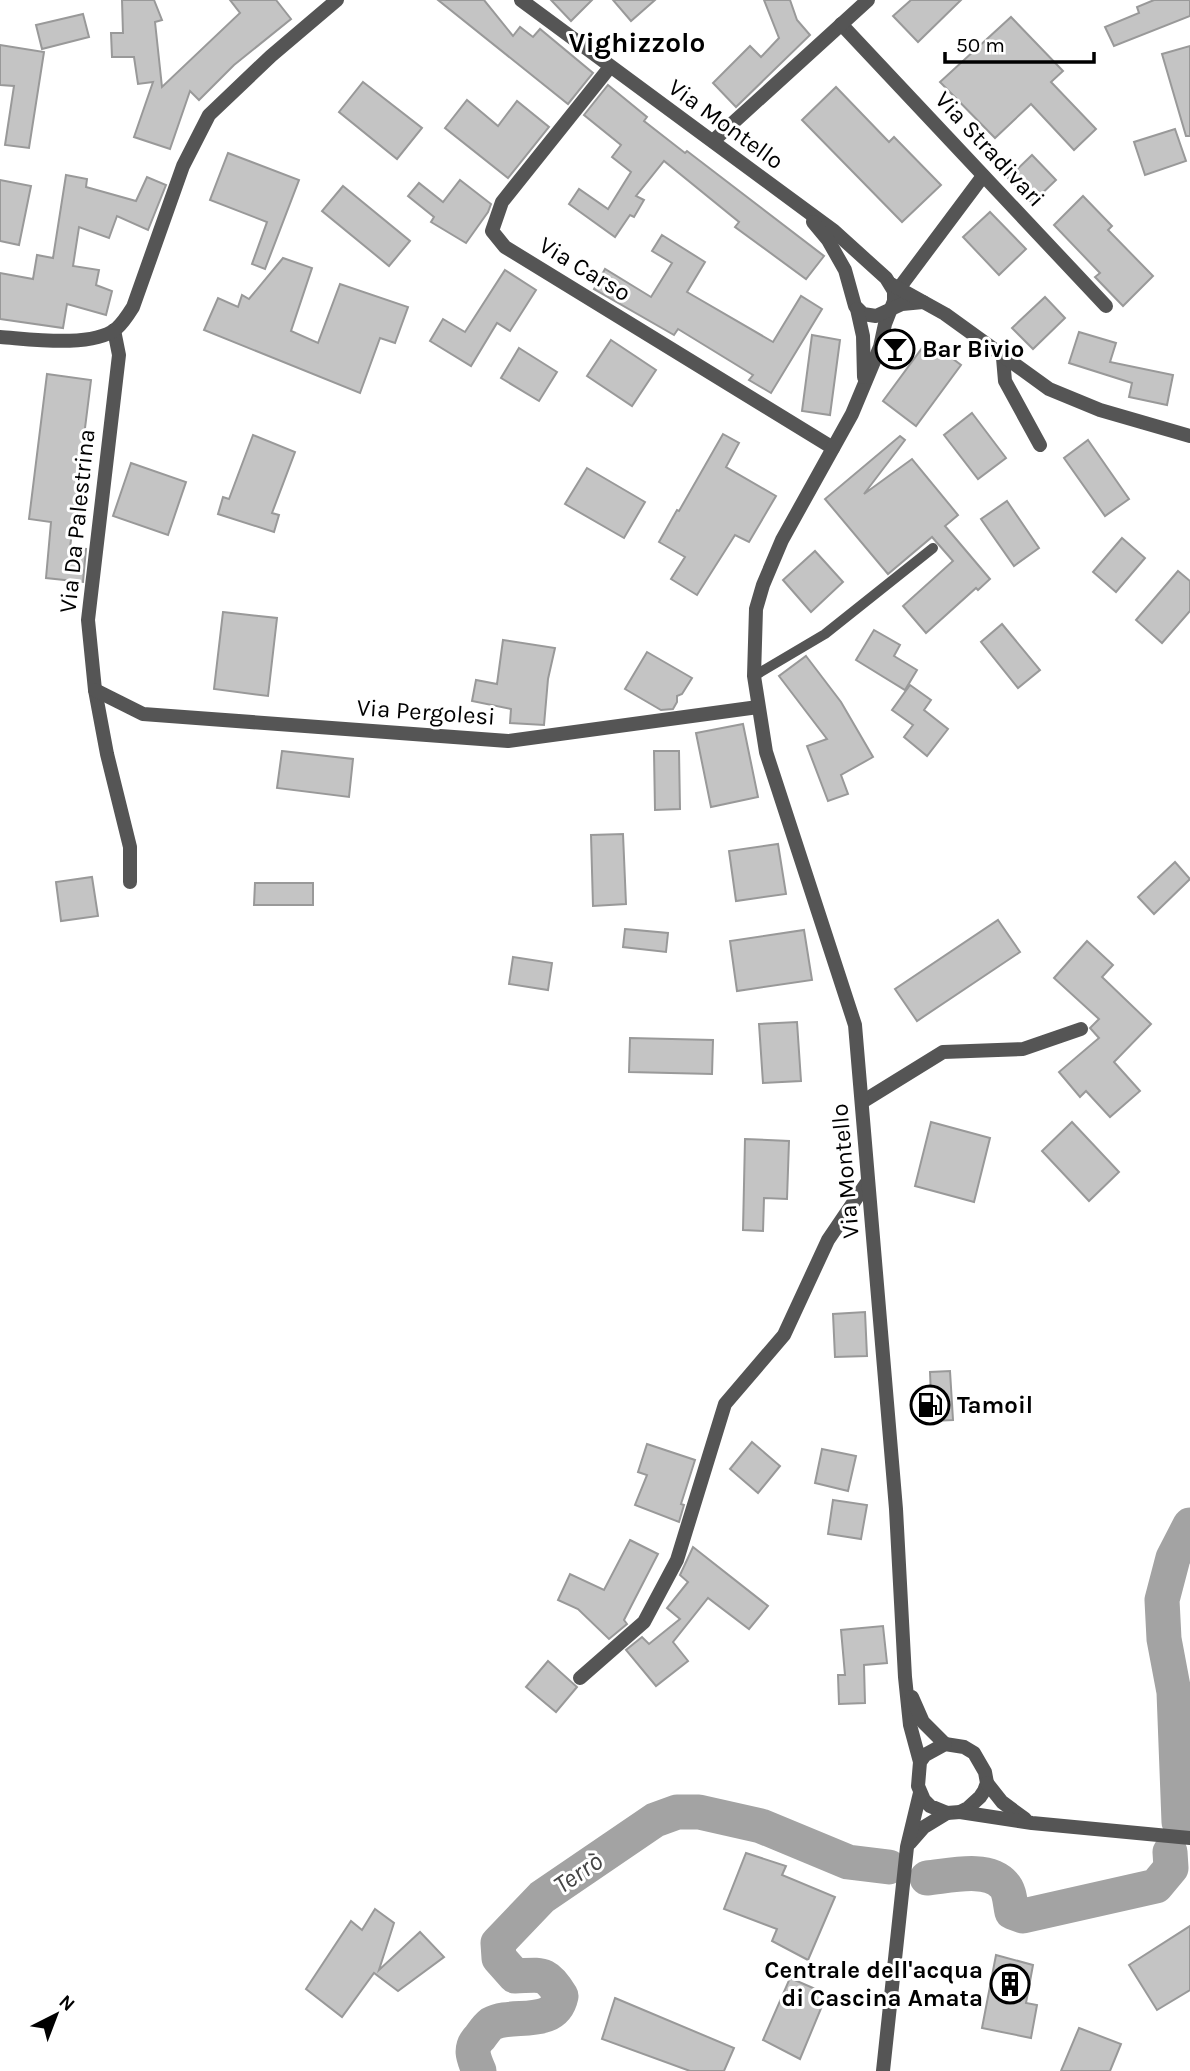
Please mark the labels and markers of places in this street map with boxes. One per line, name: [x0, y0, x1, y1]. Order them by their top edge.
bar icon: Bar Bivio: [874, 328, 916, 370]
place label: Bar Bivio: [922, 335, 1024, 363]
fuel station icon: Tamoil: [909, 1384, 951, 1426]
place label: Tamoil: [957, 1391, 1033, 1419]
place label: Centrale dell'acqua di Cascina Amata: [764, 1956, 983, 2012]
building icon: Centrale dell'acqua di Cascina Amata: [989, 1963, 1031, 2005]

